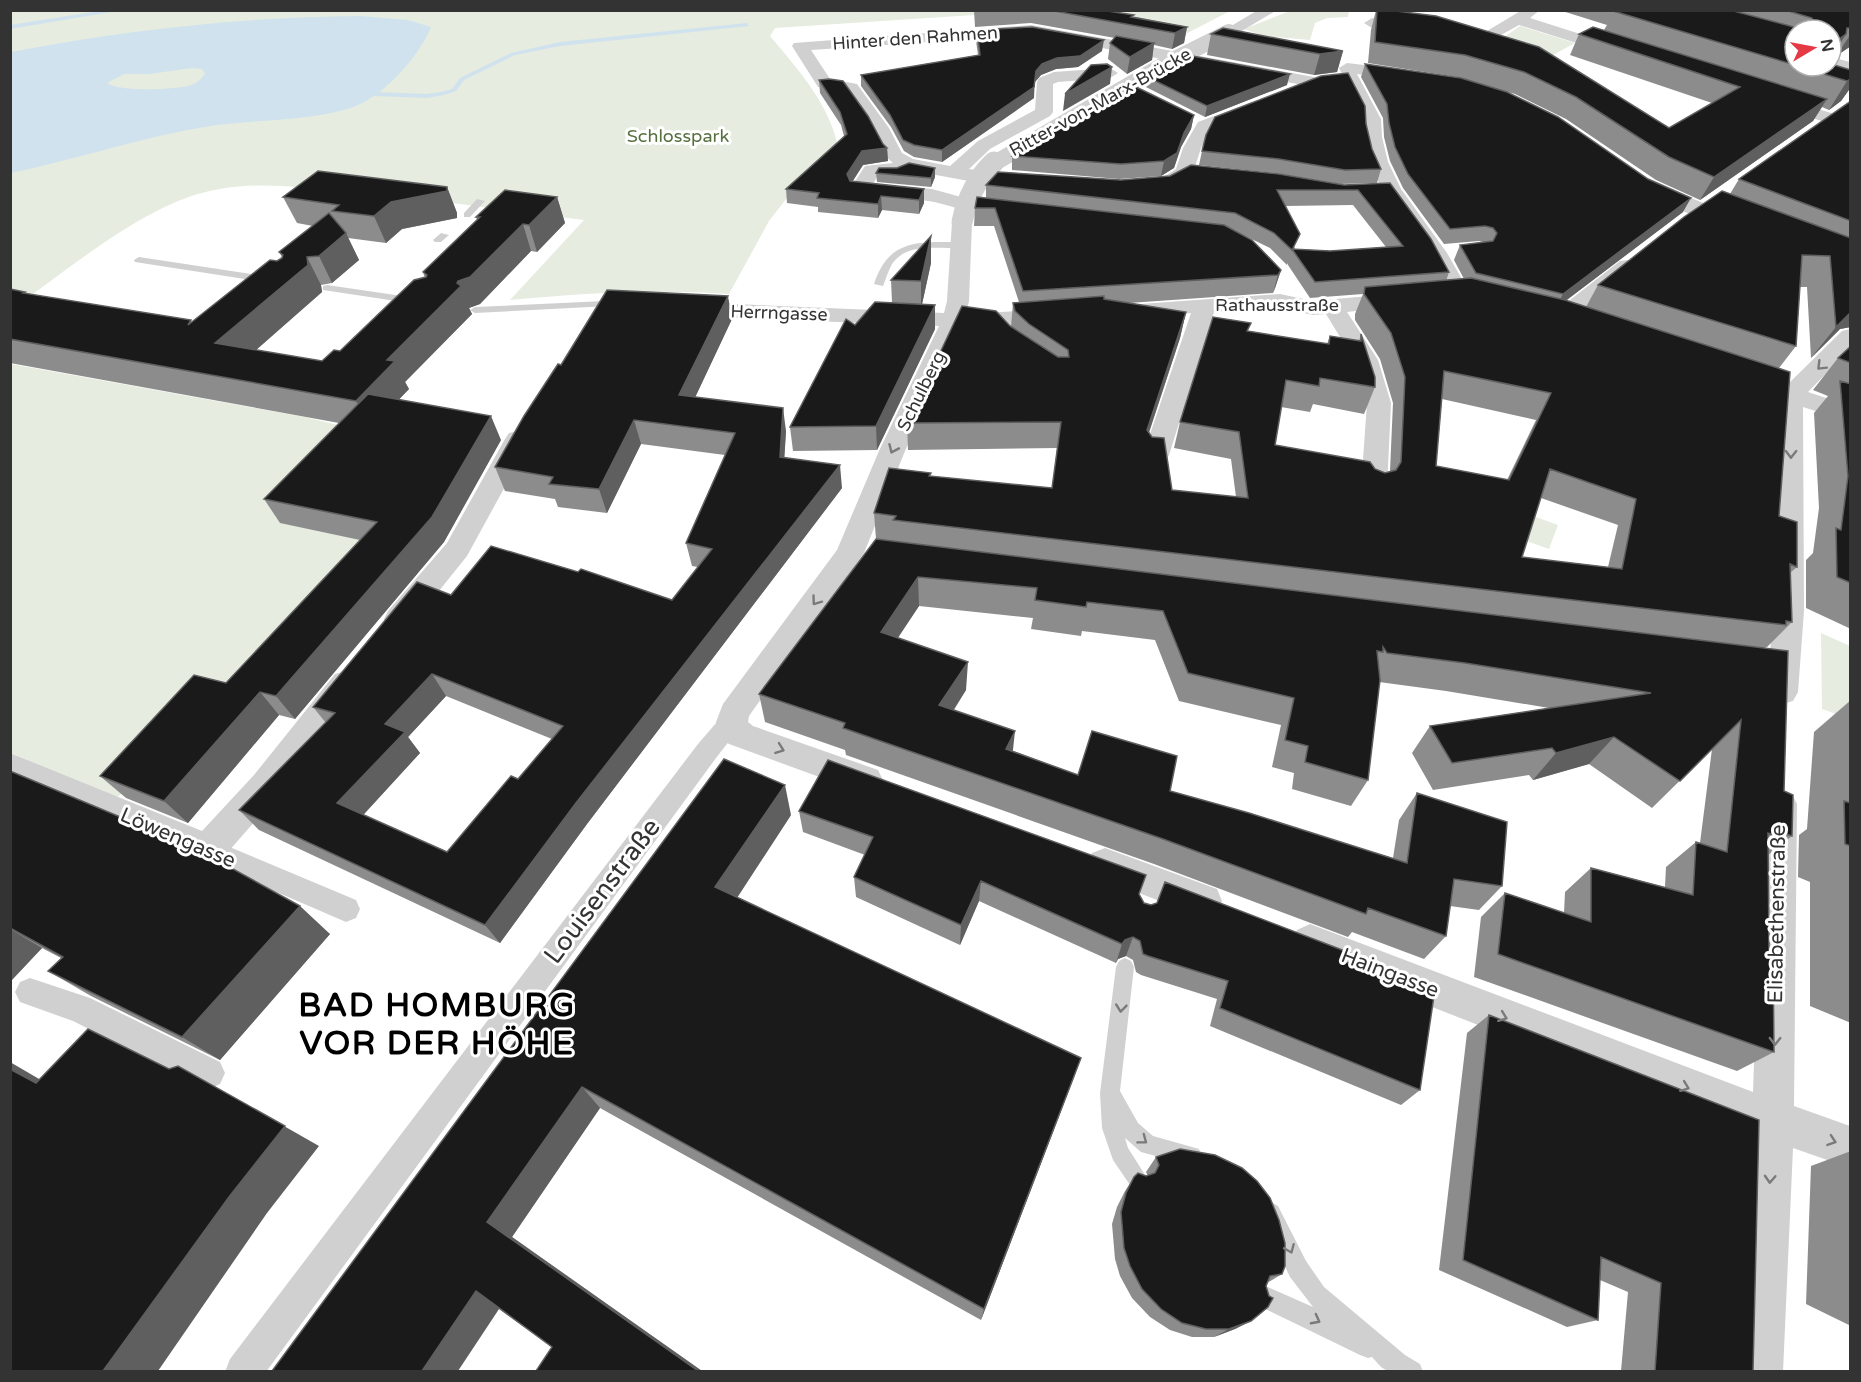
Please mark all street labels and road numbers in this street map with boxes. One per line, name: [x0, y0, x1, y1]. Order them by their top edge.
street label: Hinter den Rahmen: [831, 21, 999, 55]
street label: Ritter-von-Marx-Brücke: [1005, 43, 1195, 161]
street label: Rathausstraße: [1215, 294, 1339, 316]
street label: Herrngasse: [730, 300, 828, 326]
street label: Schulberg: [892, 347, 950, 435]
street label: Löwengasse: [117, 802, 240, 874]
street label: Louisenstraße: [537, 812, 667, 970]
street label: Elisabethenstraße: [1763, 824, 1791, 1004]
street label: Haingasse: [1338, 943, 1443, 1003]

